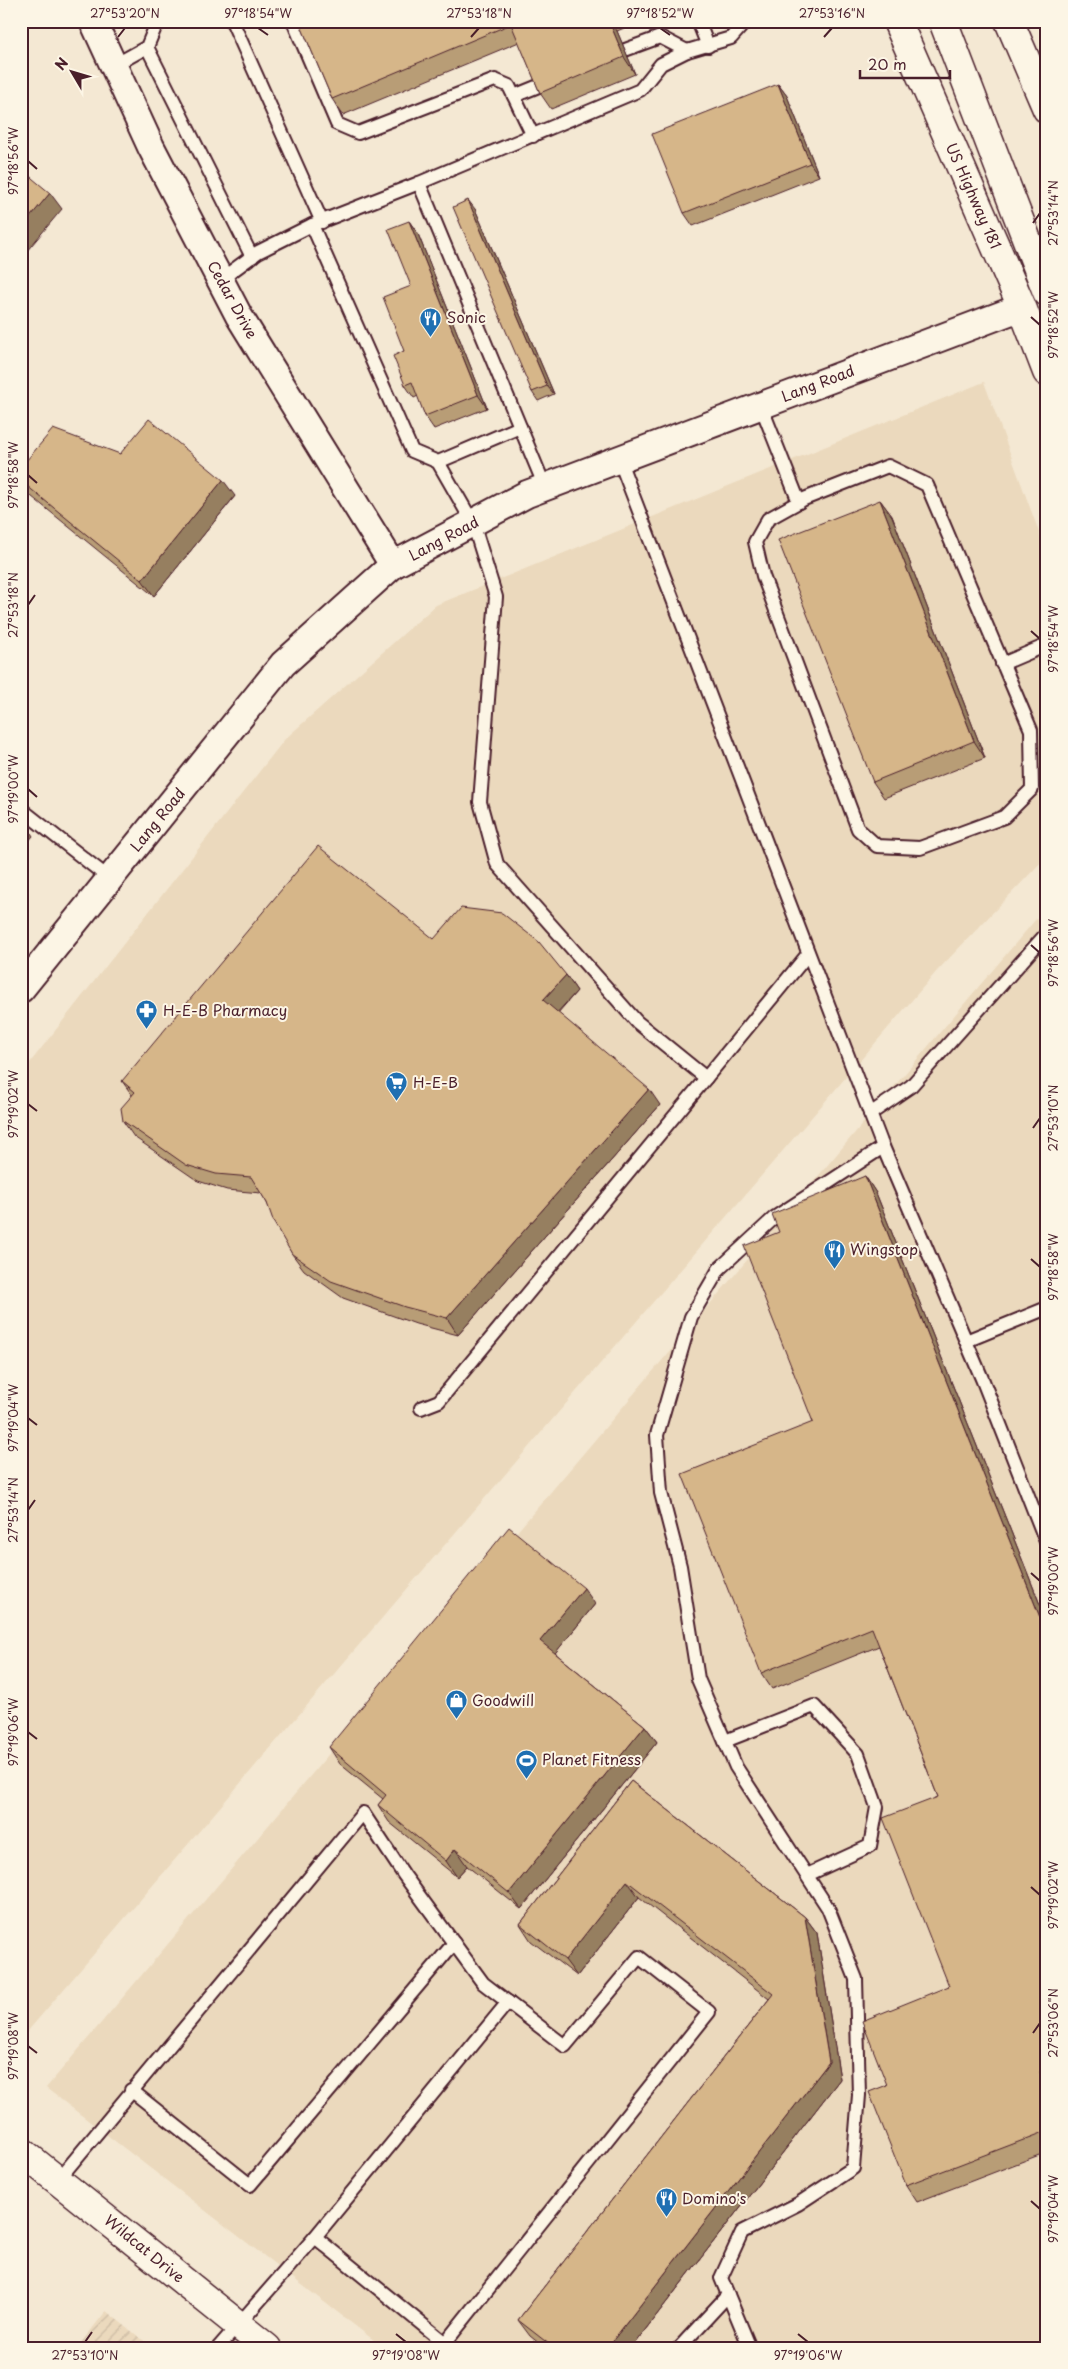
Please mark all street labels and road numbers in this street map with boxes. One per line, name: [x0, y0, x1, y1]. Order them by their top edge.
street label: US Highway 181: [941, 139, 1008, 252]
street label: Cedar Drive: [202, 256, 264, 343]
street label: Lang Road: [778, 358, 857, 407]
street label: Lang Road: [404, 510, 483, 566]
street label: Lang Road: [124, 782, 190, 856]
street label: Wildcat Drive: [100, 2208, 190, 2287]

